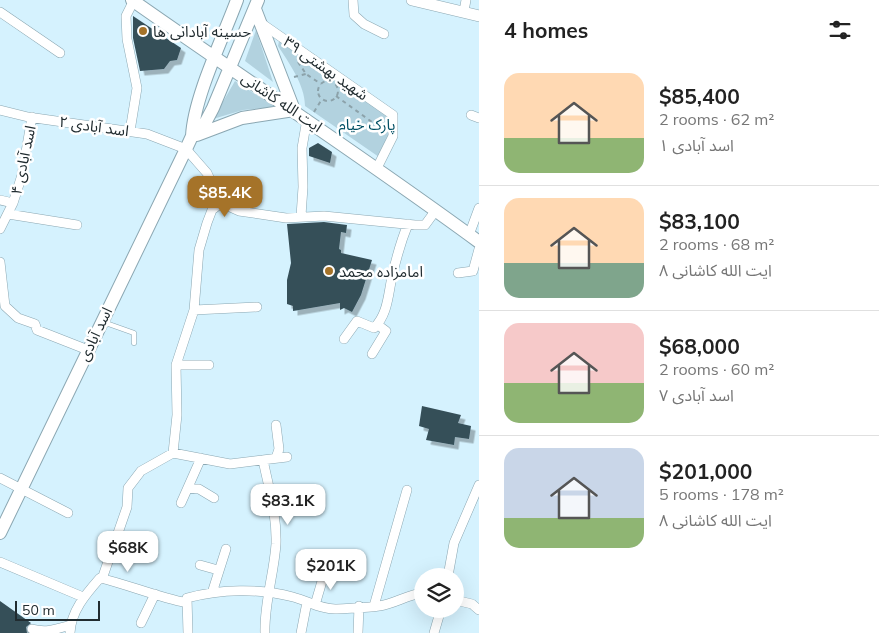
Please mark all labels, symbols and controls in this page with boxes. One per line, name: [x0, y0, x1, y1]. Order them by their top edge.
icon: filters: [826, 16, 854, 44]
text: 4 homes: [504, 17, 588, 43]
place label: حسینه آبادانی ها: [153, 22, 251, 41]
marker: حسینه آبادانی ها: [137, 25, 149, 37]
street label: شهید بهشتی ۳۹: [280, 32, 372, 104]
street label: ایت الله کاشانی: [238, 68, 326, 136]
text: $85,400: [659, 83, 740, 109]
icon: home: [544, 93, 604, 153]
text: 2 rooms · 62 m²: [659, 109, 774, 129]
street label: اسد آبادی ۲: [58, 112, 130, 140]
park label: پارک خیام: [339, 115, 395, 136]
street label: اسد آبادی ۴: [6, 124, 40, 196]
text: اسد آبادی ۱: [659, 135, 734, 155]
pin: $85.4K: [184, 176, 266, 218]
text: $85.4K: [198, 182, 252, 202]
text: $83,100: [659, 208, 740, 234]
icon: home: [544, 218, 604, 278]
text: 2 rooms · 68 m²: [659, 234, 774, 254]
text: ایت الله کاشانی ۸: [659, 260, 772, 280]
place label: امامزاده محمد: [339, 262, 423, 281]
marker: امامزاده محمد: [323, 265, 335, 277]
street label: اسد آبادی: [74, 304, 116, 364]
text: $68,000: [659, 333, 740, 359]
icon: home: [544, 343, 604, 403]
text: 2 rooms · 60 m²: [659, 359, 774, 379]
text: اسد آبادی ۷: [659, 385, 734, 405]
text: $201,000: [659, 458, 752, 484]
icon: home: [544, 468, 604, 528]
pin: $83.1K: [247, 484, 329, 526]
text: 5 rooms · 178 m²: [659, 484, 784, 504]
text: $83.1K: [261, 490, 315, 510]
text: ایت الله کاشانی ۸: [659, 510, 772, 530]
pin: $68K: [98, 530, 158, 573]
text: $68K: [108, 537, 148, 557]
pin: $201K: [296, 548, 366, 591]
text: $201K: [306, 555, 356, 575]
map controls: [414, 568, 464, 618]
button: layers: [414, 568, 464, 618]
scale bar: [15, 598, 100, 621]
text: 50 m: [22, 601, 55, 619]

